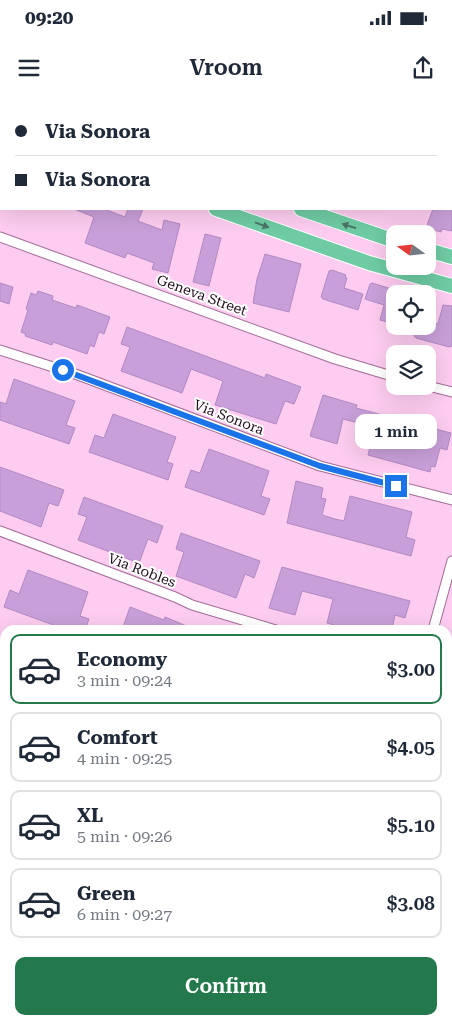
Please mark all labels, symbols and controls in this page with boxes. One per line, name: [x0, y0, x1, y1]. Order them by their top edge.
text: 09:20: [25, 6, 74, 29]
icon: menu: [15, 54, 43, 82]
icon: share: [409, 54, 437, 82]
text: Vroom: [189, 55, 263, 80]
text: Via Sonora: [45, 120, 150, 143]
text: Via Sonora: [45, 168, 150, 191]
one-way arrow: [341, 221, 356, 229]
one-way arrow: [254, 222, 269, 229]
north arrow: [386, 225, 436, 275]
map controls: [386, 225, 436, 395]
street label: Geneva Street: [155, 271, 249, 319]
button: locate: [386, 285, 436, 335]
button: layers: [386, 345, 436, 395]
route start: [52, 359, 74, 381]
street label: Via Sonora: [192, 396, 267, 438]
callout: 1 min: [355, 414, 437, 448]
text: 1 min: [374, 422, 418, 441]
route end: [385, 475, 407, 497]
street label: Via Robles: [106, 550, 178, 590]
icon: car: [17, 647, 62, 692]
text: Economy: [77, 648, 167, 671]
text: $3.00: [387, 658, 435, 681]
text: 3 min · 09:24: [77, 671, 172, 690]
icon: car: [17, 725, 62, 770]
text: Comfort: [77, 726, 158, 749]
text: $4.05: [387, 736, 435, 759]
text: 4 min · 09:25: [77, 749, 172, 768]
icon: car: [17, 803, 62, 848]
text: XL: [77, 804, 103, 827]
text: $5.10: [387, 814, 435, 837]
text: 5 min · 09:26: [77, 827, 172, 846]
icon: car: [17, 881, 62, 926]
text: Green: [77, 882, 135, 905]
text: $3.08: [387, 892, 435, 915]
text: 6 min · 09:27: [77, 905, 172, 924]
button: Confirm: [15, 957, 437, 1015]

